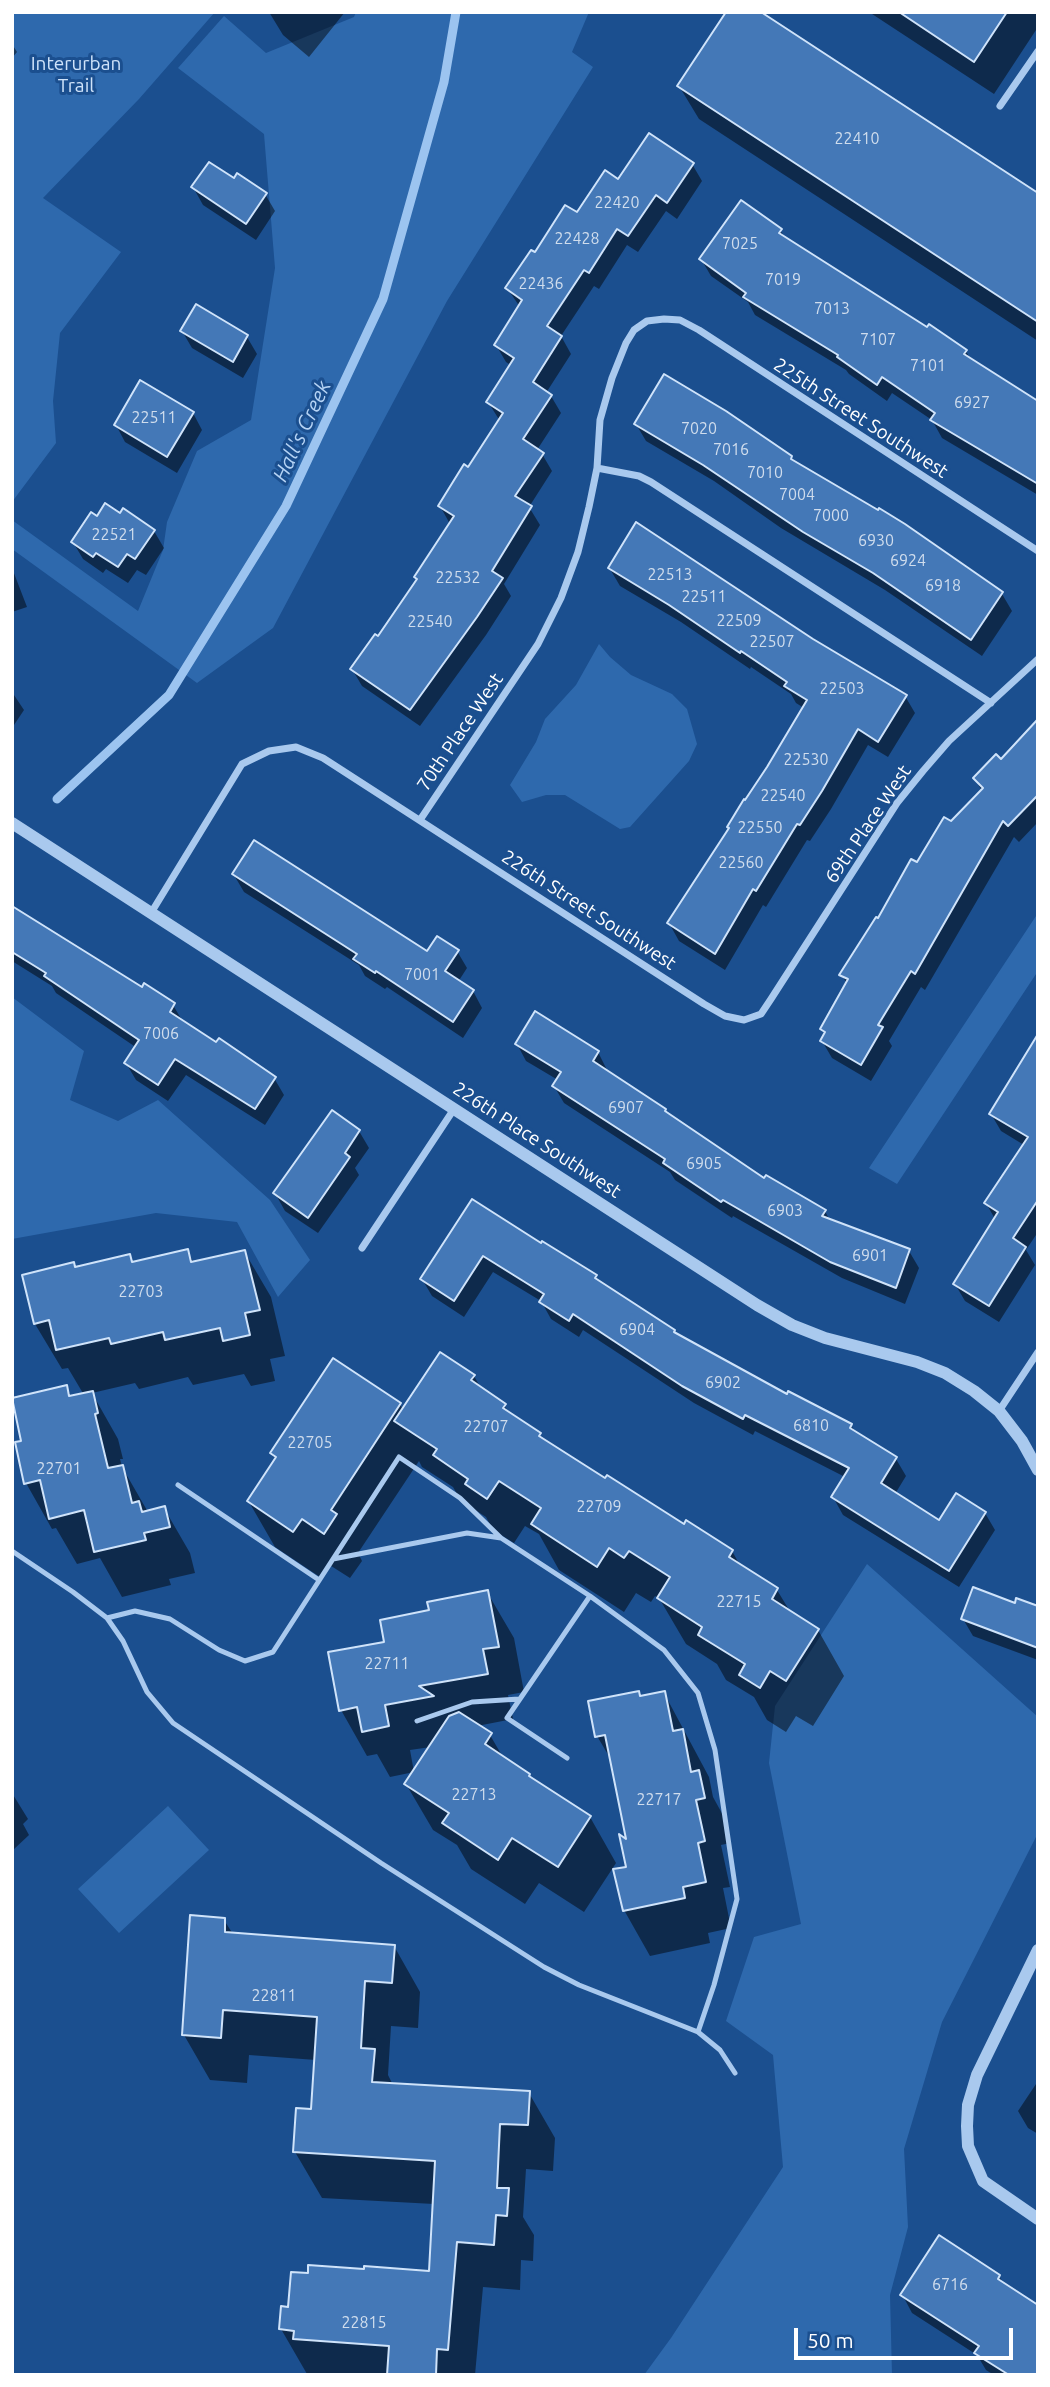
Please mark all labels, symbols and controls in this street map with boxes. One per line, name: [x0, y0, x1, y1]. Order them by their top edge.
park label: Interurban Trail: [31, 53, 121, 97]
house number: 22410: [834, 129, 880, 149]
house number: 22420: [594, 193, 640, 213]
house number: 22428: [554, 229, 600, 249]
house number: 7025: [722, 234, 758, 254]
house number: 7019: [765, 270, 801, 290]
house number: 22436: [518, 274, 564, 294]
house number: 7013: [814, 299, 850, 319]
house number: 7107: [860, 330, 896, 350]
street label: 225th Street Southwest: [770, 353, 952, 483]
house number: 7101: [910, 356, 946, 376]
water label: Hall's Creek: [268, 376, 336, 486]
house number: 6927: [954, 393, 990, 413]
house number: 22511: [131, 408, 177, 428]
house number: 7020: [681, 419, 717, 439]
house number: 7016: [713, 440, 749, 460]
house number: 7010: [747, 463, 783, 483]
house number: 7004: [779, 485, 815, 505]
house number: 7000: [813, 506, 849, 526]
house number: 22521: [91, 525, 137, 545]
house number: 6930: [858, 531, 894, 551]
house number: 6924: [890, 551, 926, 571]
house number: 22513: [647, 565, 693, 585]
house number: 22532: [435, 568, 481, 588]
house number: 6918: [925, 576, 961, 596]
house number: 22511: [681, 587, 727, 607]
house number: 22509: [716, 611, 762, 631]
house number: 22540: [407, 612, 453, 632]
house number: 22507: [749, 632, 795, 652]
street label: 70th Place West: [412, 669, 508, 795]
house number: 22503: [819, 679, 865, 699]
house number: 22530: [783, 750, 829, 770]
street label: 69th Place West: [820, 761, 916, 887]
house number: 22540: [760, 786, 806, 806]
house number: 22550: [737, 818, 783, 838]
street label: 226th Street Southwest: [498, 845, 680, 975]
house number: 22560: [718, 853, 764, 873]
house number: 7001: [404, 965, 440, 985]
house number: 7006: [143, 1024, 179, 1044]
street label: 226th Place Southwest: [449, 1077, 625, 1203]
house number: 6907: [608, 1098, 644, 1118]
house number: 6905: [686, 1154, 722, 1174]
house number: 6903: [767, 1201, 803, 1221]
house number: 6901: [852, 1246, 888, 1266]
house number: 22703: [118, 1282, 164, 1302]
house number: 6904: [619, 1320, 655, 1340]
house number: 6902: [705, 1373, 741, 1393]
house number: 6810: [793, 1416, 829, 1436]
house number: 22707: [463, 1417, 509, 1437]
house number: 22705: [287, 1433, 333, 1453]
house number: 22701: [36, 1459, 82, 1479]
house number: 22709: [576, 1497, 622, 1517]
house number: 22715: [716, 1592, 762, 1612]
house number: 22711: [364, 1654, 410, 1674]
house number: 22713: [451, 1785, 497, 1805]
house number: 22717: [636, 1790, 682, 1810]
house number: 22811: [251, 1986, 297, 2006]
house number: 6716: [932, 2275, 968, 2295]
house number: 22815: [341, 2313, 387, 2333]
scale bar: [798, 2314, 1017, 2358]
text: 50 m: [807, 2328, 854, 2352]

